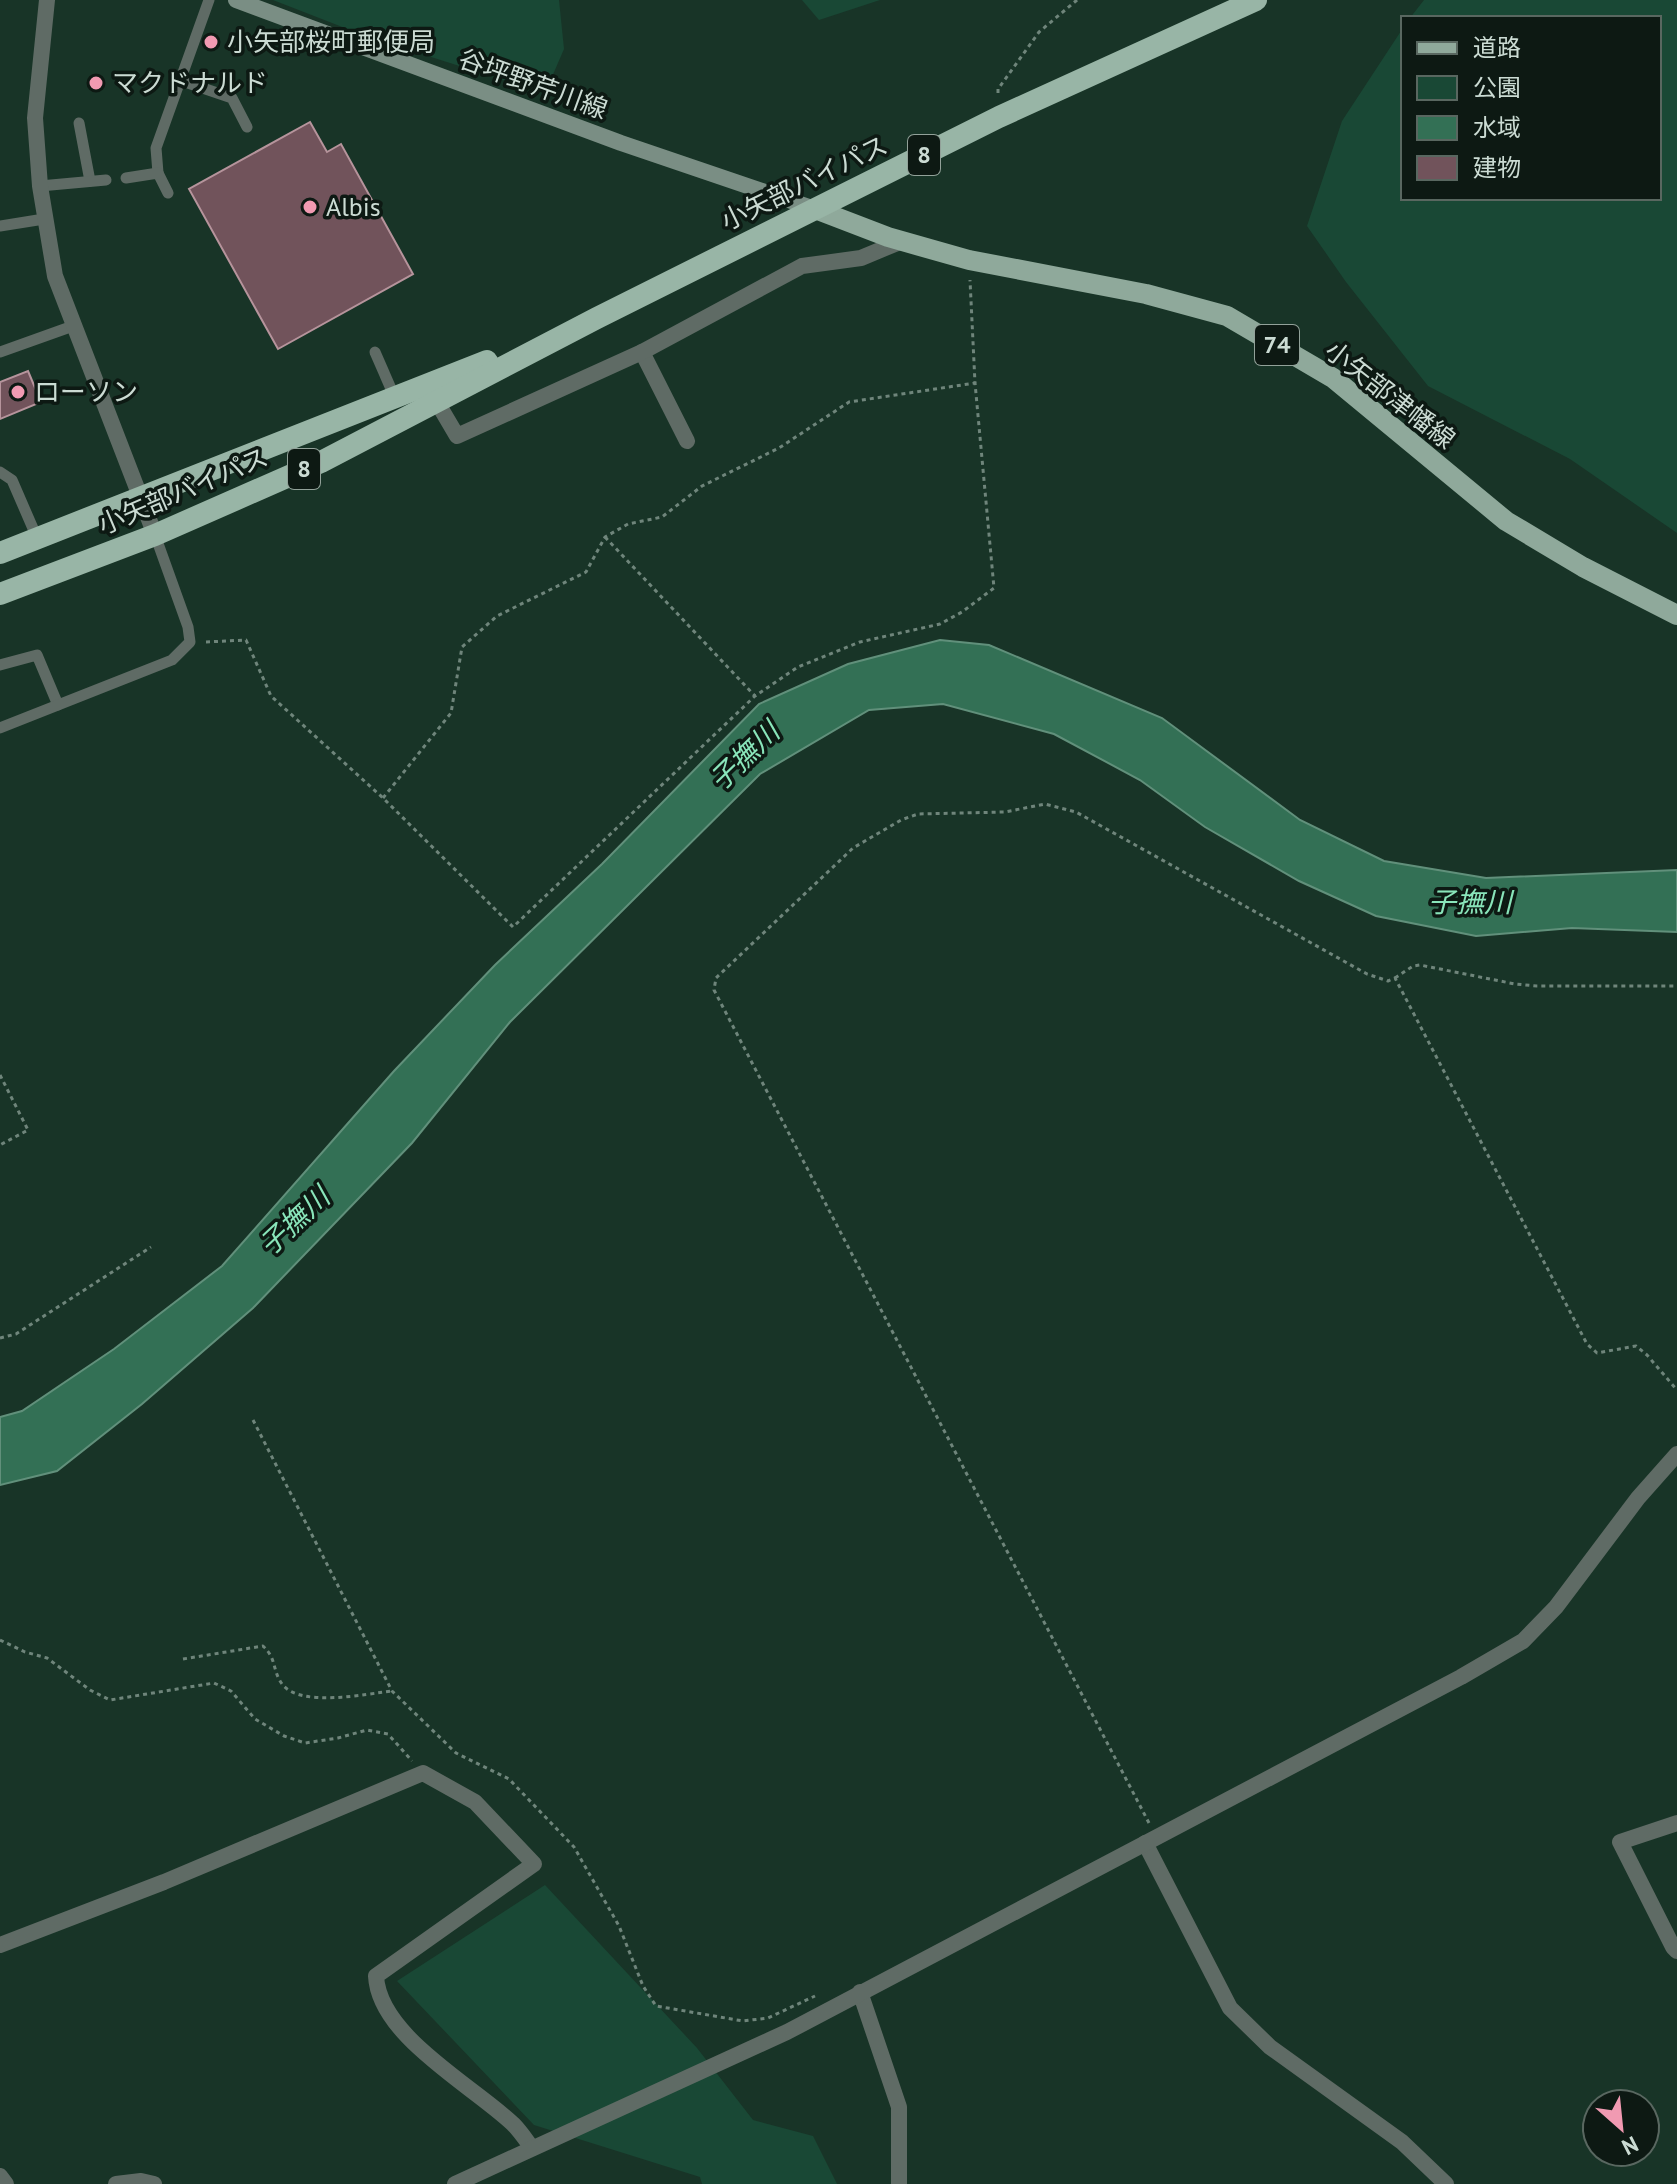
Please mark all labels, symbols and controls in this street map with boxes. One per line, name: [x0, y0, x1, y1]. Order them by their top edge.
legend: [1401, 16, 1661, 200]
place label: 小矢部桜町郵便局: [227, 25, 435, 58]
text: 道路: [1473, 32, 1521, 63]
marker: 小矢部桜町郵便局: [202, 33, 220, 51]
street label: 谷坪野芹川線: [454, 41, 612, 126]
place label: マクドナルド: [112, 66, 268, 99]
text: 公園: [1473, 72, 1521, 103]
marker: マクドナルド: [87, 74, 105, 92]
text: 水域: [1473, 112, 1521, 143]
street label: 小矢部バイパス: [715, 128, 893, 237]
road number: 8: [908, 135, 940, 175]
text: 建物: [1473, 152, 1521, 183]
place label: Albis: [326, 190, 381, 223]
marker: Albis: [301, 198, 319, 216]
road number: 74: [1255, 325, 1299, 365]
street label: 小矢部津幡線: [1319, 334, 1462, 456]
place label: ローソン: [34, 375, 138, 408]
marker: ローソン: [9, 383, 27, 401]
street label: 小矢部バイパス: [93, 440, 273, 541]
road number: 8: [288, 449, 320, 489]
water label: 子撫川: [701, 711, 789, 798]
water label: 子撫川: [1428, 883, 1515, 920]
water label: 子撫川: [250, 1176, 339, 1263]
north arrow: [1581, 2088, 1661, 2168]
text: N: [1617, 2130, 1643, 2162]

